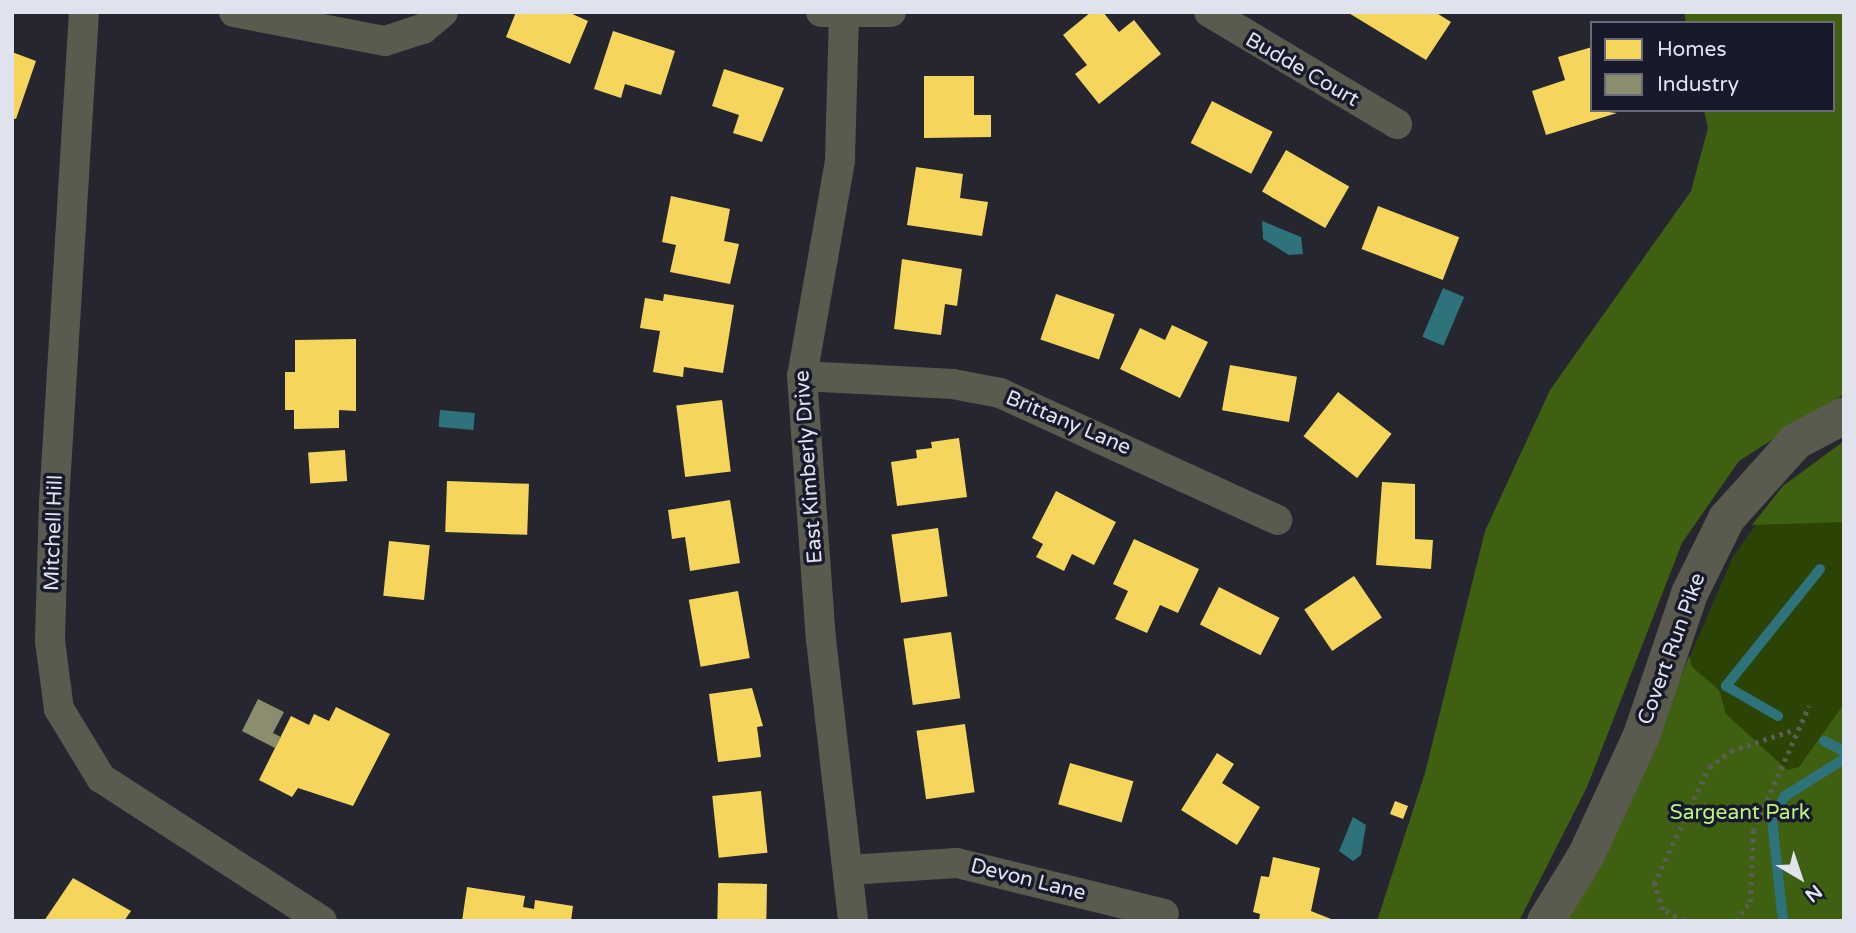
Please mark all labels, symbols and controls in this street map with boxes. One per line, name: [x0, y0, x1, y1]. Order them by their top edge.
legend: [1590, 21, 1835, 112]
street label: Budde Court: [1241, 27, 1363, 113]
text: Homes: [1657, 37, 1727, 62]
text: Industry: [1657, 72, 1739, 97]
street label: East Kimberly Drive: [790, 369, 828, 565]
street label: Brittany Lane: [1002, 385, 1134, 461]
street label: Mitchell Hill: [39, 474, 69, 592]
street label: Covert Run Pike: [1633, 570, 1711, 728]
park label: Sargeant Park: [1670, 800, 1810, 826]
north arrow: [1765, 842, 1835, 912]
street label: Devon Lane: [968, 854, 1088, 906]
text: N: [1800, 880, 1826, 907]

